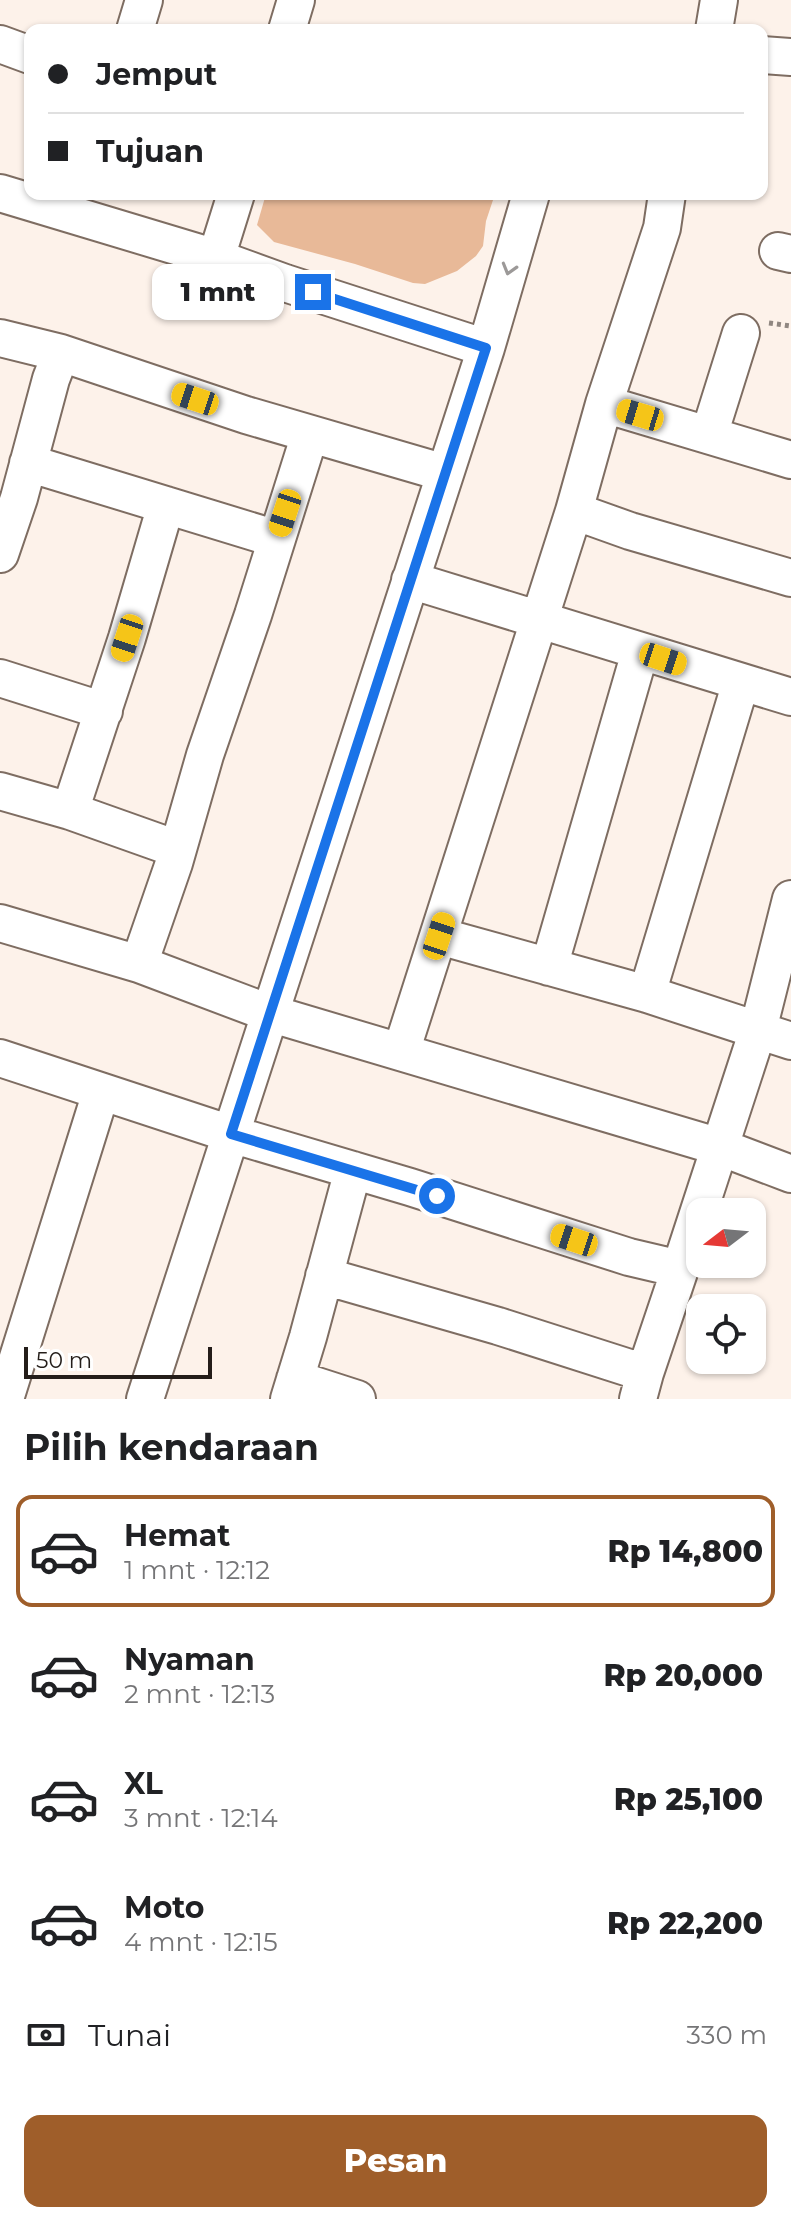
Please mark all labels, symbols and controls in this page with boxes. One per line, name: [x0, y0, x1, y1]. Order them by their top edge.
text: Jemput: [96, 56, 217, 93]
text: Tujuan: [96, 133, 204, 170]
one-way arrow: [502, 261, 518, 275]
callout: 1 mnt: [153, 264, 285, 320]
route end: [295, 274, 331, 310]
text: 1 mnt: [181, 276, 255, 308]
car: [168, 380, 222, 418]
car: [614, 397, 666, 433]
car: [266, 486, 304, 540]
car: [108, 611, 146, 665]
car: [636, 640, 690, 678]
car: [420, 909, 458, 963]
route start: [419, 1178, 455, 1214]
north arrow: [686, 1198, 766, 1278]
map controls: [686, 1198, 766, 1374]
car: [547, 1221, 601, 1259]
button: locate: [686, 1294, 766, 1374]
scale bar: [24, 1343, 212, 1379]
text: 50 m: [36, 1347, 92, 1374]
text: Pilih kendaraan: [24, 1425, 319, 1469]
icon: car: [28, 1515, 100, 1587]
text: Hemat: [124, 1517, 230, 1554]
text: Rp 14,800: [608, 1533, 763, 1570]
text: 1 mnt · 12:12: [124, 1554, 270, 1586]
icon: car: [28, 1639, 100, 1711]
text: Nyaman: [124, 1641, 255, 1678]
text: Rp 20,000: [603, 1657, 763, 1694]
text: 2 mnt · 12:13: [124, 1678, 275, 1710]
icon: car: [28, 1763, 100, 1835]
text: XL: [124, 1765, 163, 1802]
text: Rp 25,100: [614, 1781, 763, 1818]
text: 3 mnt · 12:14: [124, 1802, 278, 1834]
icon: car: [28, 1887, 100, 1959]
text: Moto: [124, 1889, 205, 1926]
text: Rp 22,200: [607, 1905, 763, 1942]
text: 4 mnt · 12:15: [124, 1926, 278, 1958]
icon: cash: [24, 2013, 68, 2057]
text: Tunai: [88, 2017, 171, 2054]
text: 330 m: [686, 2019, 767, 2051]
button: Pesan: [24, 2115, 767, 2207]

